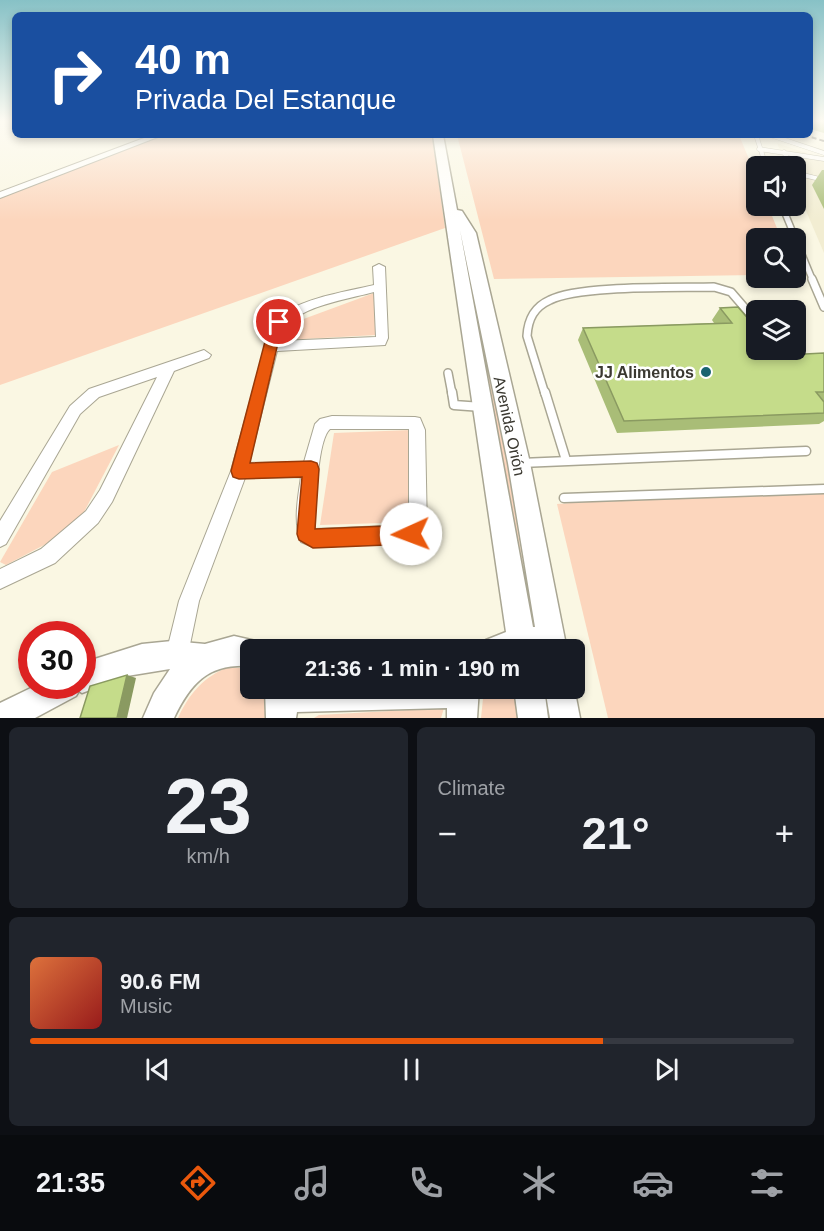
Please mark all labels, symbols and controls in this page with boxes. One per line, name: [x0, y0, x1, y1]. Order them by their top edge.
icon: right: [36, 36, 114, 114]
text: 40 m: [135, 36, 231, 83]
text: Privada Del Estanque: [135, 85, 396, 115]
map controls: [746, 156, 806, 360]
button: sound: [746, 156, 806, 216]
button: search: [746, 228, 806, 288]
pin: [253, 296, 304, 347]
button: layers: [746, 300, 806, 360]
icon: arrive: [262, 305, 295, 338]
place label: JJ Alimentos: [595, 364, 694, 381]
marker: JJ Alimentos: [699, 365, 713, 379]
street label: Avenida Orión: [491, 375, 528, 477]
position arrow: [379, 502, 443, 566]
speed limit sign: 30: [18, 621, 96, 699]
text: 21:36 · 1 min · 190 m: [305, 656, 520, 681]
text: 23: [165, 762, 252, 850]
text: Climate: [438, 777, 505, 799]
text: 21°: [582, 808, 650, 859]
text: −: [438, 815, 457, 852]
text: +: [775, 815, 794, 852]
text: km/h: [187, 845, 230, 867]
text: 90.6 FM: [120, 969, 201, 994]
text: Music: [120, 995, 172, 1017]
icon: previous: [141, 1053, 174, 1086]
icon: pause: [395, 1053, 428, 1086]
icon: next: [650, 1053, 683, 1086]
icon: directions: [177, 1162, 219, 1204]
icon: music: [291, 1162, 333, 1204]
icon: phone: [405, 1162, 447, 1204]
icon: climate: [518, 1162, 560, 1204]
icon: car: [632, 1162, 674, 1204]
icon: filters: [746, 1162, 788, 1204]
text: 21:35: [36, 1168, 105, 1198]

